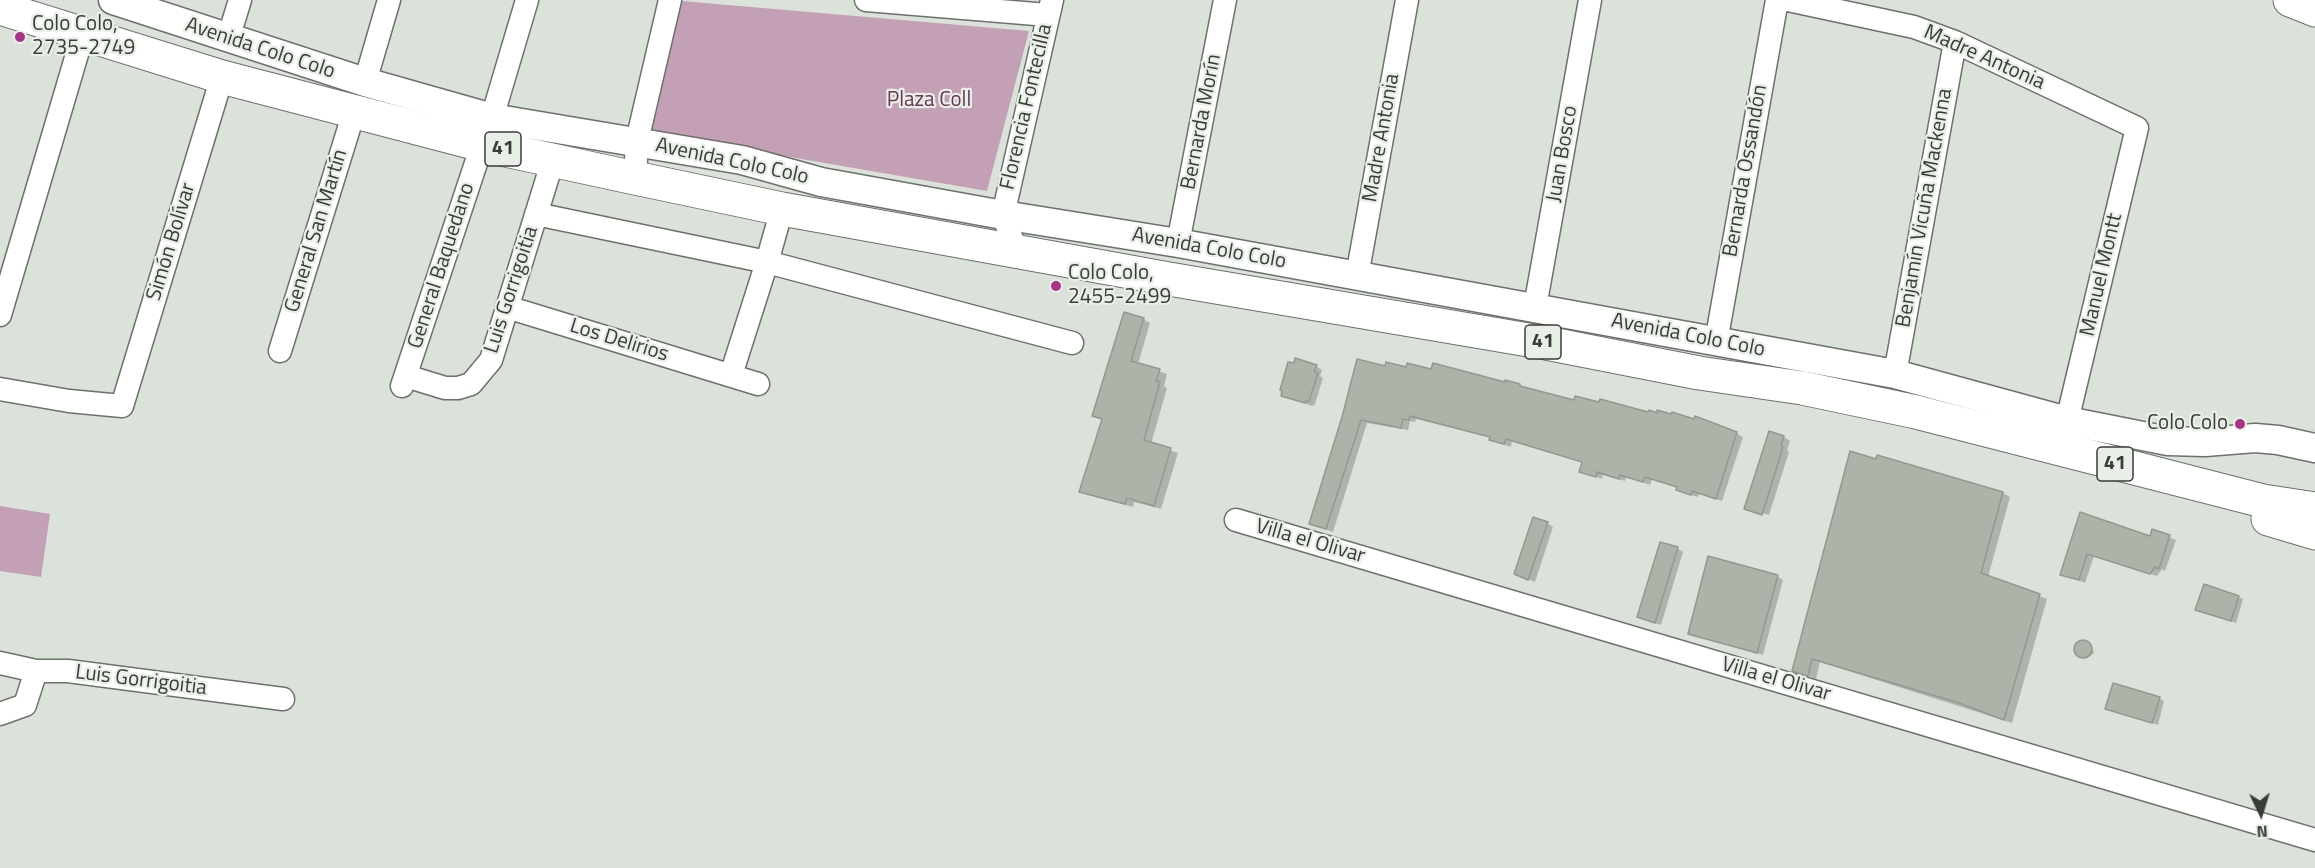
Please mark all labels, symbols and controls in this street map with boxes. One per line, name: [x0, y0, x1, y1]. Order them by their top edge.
place label: Colo Colo, 2735-2749: [32, 12, 135, 62]
street label: Avenida Colo Colo: [182, 13, 338, 85]
street label: Madre Antonia: [1919, 20, 2049, 96]
street label: Florencia Fontecilla: [996, 21, 1058, 193]
marker: Colo Colo, 2735-2749: [13, 30, 27, 44]
street label: Bernarda Morín: [1177, 52, 1227, 192]
street label: Madre Antonia: [1358, 72, 1406, 204]
street label: Bernarda Ossandón: [1718, 83, 1774, 259]
street label: Benjamín Vicuña Mackenna: [1892, 86, 1958, 330]
park label: Plaza Coll: [887, 88, 971, 114]
street label: Juan Bosco: [1542, 104, 1584, 204]
road number: 41: [485, 132, 521, 166]
street label: Avenida Colo Colo: [653, 133, 811, 191]
street label: General San Martín: [280, 146, 354, 316]
street label: Simón Bolívar: [142, 180, 202, 304]
street label: General Baquedano: [403, 180, 481, 352]
street label: Manuel Montt: [2076, 211, 2128, 339]
street label: Luis Gorrigoitia: [480, 223, 544, 357]
street label: Avenida Colo Colo: [1130, 223, 1288, 275]
place label: Colo Colo, 2455-2499: [1068, 261, 1171, 311]
marker: Colo Colo, 2455-2499: [1049, 279, 1063, 293]
street label: Avenida Colo Colo: [1609, 309, 1767, 363]
street label: Los Delirios: [567, 314, 671, 368]
road number: 41: [1525, 325, 1561, 359]
place label: Colo Colo: [2147, 411, 2228, 437]
marker: Colo Colo: [2233, 417, 2247, 431]
road number: 41: [2097, 447, 2133, 481]
street label: Villa el Olivar: [1252, 514, 1368, 570]
street label: Villa el Olivar: [1718, 652, 1834, 708]
street label: Luis Gorrigoitia: [74, 660, 208, 702]
north arrow: [2231, 784, 2291, 844]
text: N: [2256, 820, 2269, 844]

